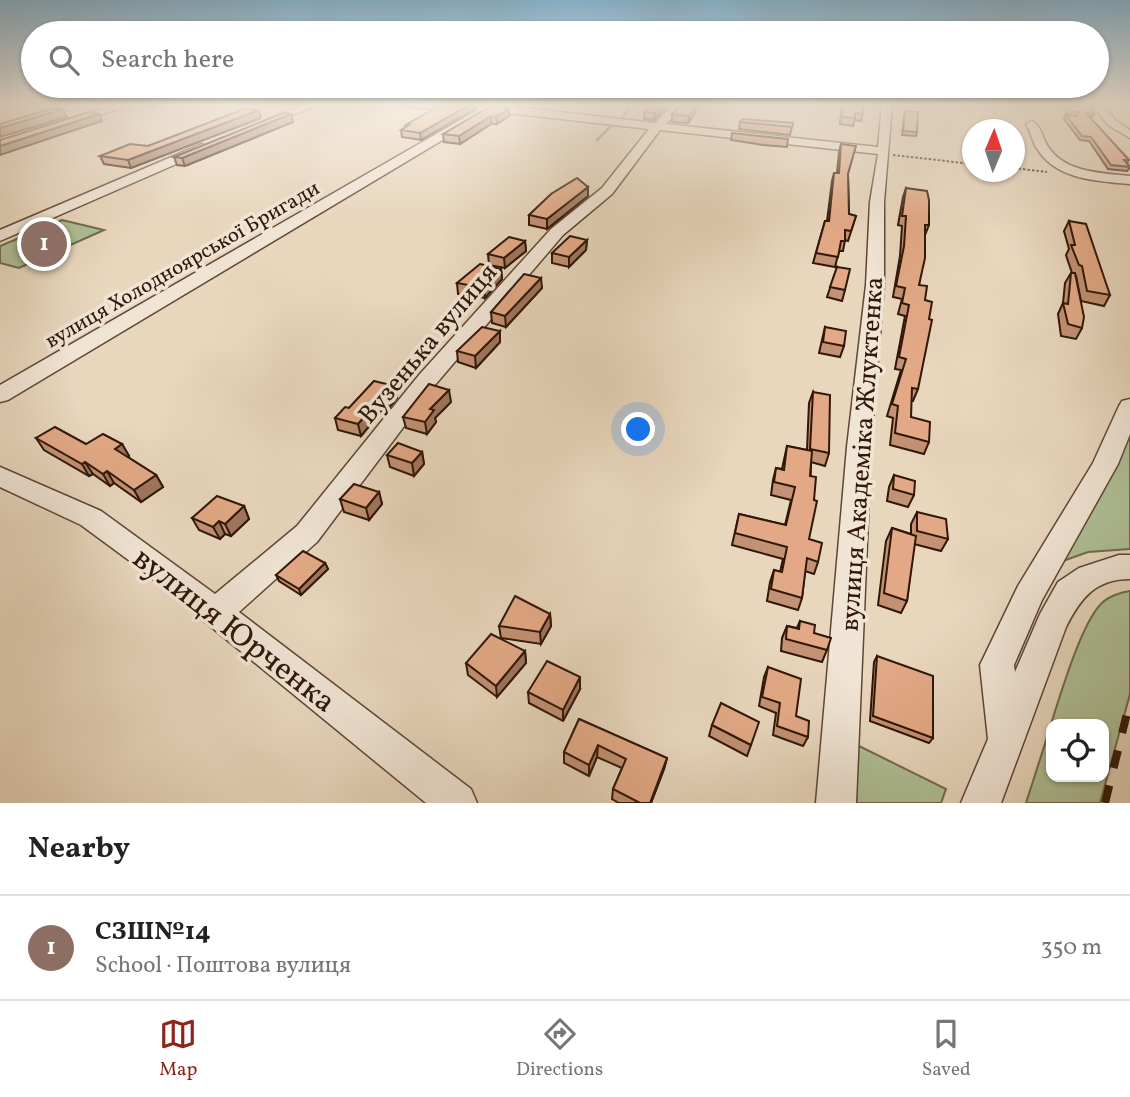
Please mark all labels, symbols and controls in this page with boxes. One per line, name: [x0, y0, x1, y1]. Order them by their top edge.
search box: [21, 21, 1109, 98]
icon: search: [45, 41, 83, 79]
text: Search here: [101, 42, 234, 78]
north arrow: [962, 119, 1025, 182]
street label: вулиця Холодноярської Бригади: [40, 174, 326, 356]
pin: 1: [21, 218, 67, 270]
street label: Вузенька вулиця: [351, 256, 506, 432]
street label: вулиця Академіка Жлуктенка: [833, 276, 893, 633]
your location: [621, 412, 655, 446]
street label: вулиця Юрченка: [122, 538, 344, 725]
map controls: [1046, 719, 1109, 782]
button: locate: [1046, 719, 1109, 782]
text: Nearby: [28, 828, 130, 870]
text: СЗШ№14: [95, 914, 211, 950]
text: 1: [46, 932, 56, 964]
text: 350 m: [1041, 932, 1102, 964]
text: School · Поштова вулиця: [95, 950, 351, 982]
tab: Map: [159, 1015, 197, 1083]
tab: Directions: [516, 1015, 603, 1083]
tab: Saved: [922, 1015, 971, 1083]

